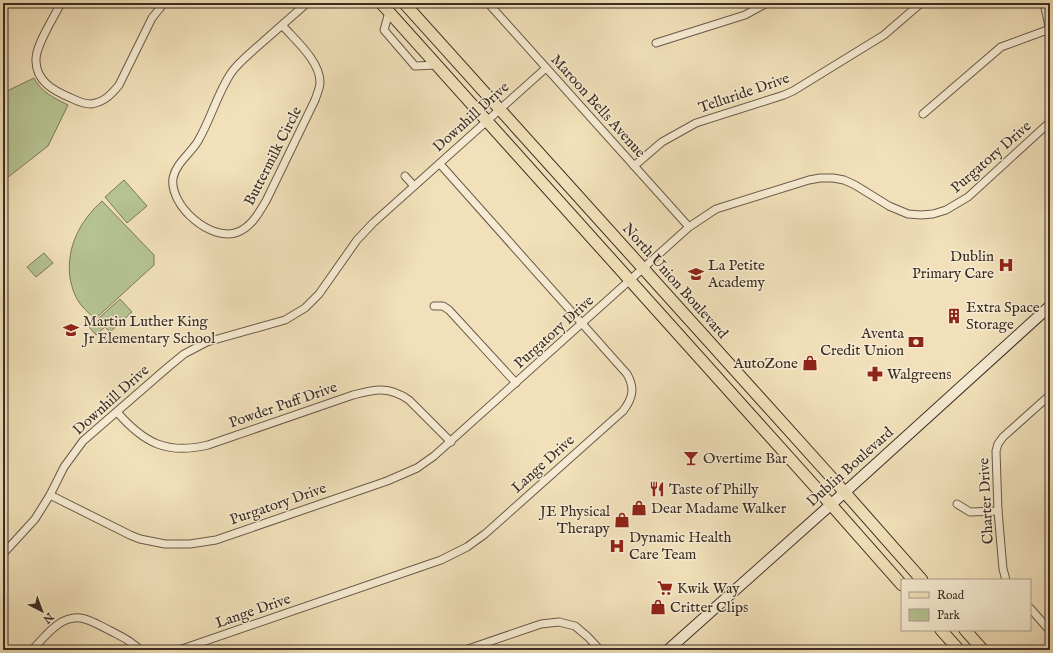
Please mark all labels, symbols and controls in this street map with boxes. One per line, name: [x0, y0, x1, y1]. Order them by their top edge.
street label: Maroon Bells Avenue: [546, 50, 650, 162]
street label: Telluride Drive: [696, 69, 792, 117]
street label: Downhill Drive: [429, 78, 513, 156]
street label: Buttermilk Circle: [240, 103, 306, 209]
street label: Purgatory Drive: [947, 117, 1035, 197]
street label: North Union Boulevard: [618, 219, 733, 344]
place label: Dublin Primary Care: [912, 247, 994, 283]
place label: La Petite Academy: [707, 256, 765, 292]
hospital icon: Dublin Primary Care: [997, 256, 1015, 274]
school or university icon: La Petite Academy: [687, 265, 705, 283]
street label: Purgatory Drive: [510, 291, 598, 373]
place label: Extra Space Storage: [966, 298, 1040, 334]
building icon: Extra Space Storage: [945, 307, 963, 325]
place label: Martin Luther King Jr Elementary School: [81, 312, 216, 348]
school or university icon: Martin Luther King Jr Elementary School: [62, 321, 80, 339]
place label: Aventa Credit Union: [820, 324, 905, 360]
bank icon: Aventa Credit Union: [907, 333, 925, 351]
place label: AutoZone: [733, 354, 798, 373]
shop icon: AutoZone: [801, 354, 819, 372]
street label: Downhill Drive: [69, 361, 153, 439]
pharmacy icon: Walgreens: [866, 365, 884, 383]
place label: Walgreens: [887, 365, 952, 384]
street label: Powder Puff Drive: [226, 378, 340, 432]
street label: Dublin Boulevard: [803, 422, 898, 511]
street label: Lange Drive: [508, 431, 579, 497]
bar icon: Overtime Bar: [682, 449, 700, 467]
place label: Overtime Bar: [703, 449, 788, 468]
street label: Charter Drive: [974, 457, 998, 545]
street label: Purgatory Drive: [227, 479, 329, 529]
restaurant icon: Taste of Philly: [648, 480, 666, 498]
place label: Taste of Philly: [669, 480, 759, 499]
shop icon: Dear Madame Walker: [630, 499, 648, 517]
place label: Dear Madame Walker: [651, 499, 787, 518]
place label: JE Physical Therapy: [538, 502, 611, 538]
shop icon: JE Physical Therapy: [613, 511, 631, 529]
place label: Dynamic Health Care Team: [629, 528, 731, 564]
hospital icon: Dynamic Health Care Team: [608, 537, 626, 555]
supermarket icon: Kwik Way: [656, 579, 674, 597]
place label: Kwik Way: [677, 579, 740, 598]
legend: [901, 579, 1031, 631]
text: Road: [937, 588, 965, 603]
street label: Lange Drive: [213, 589, 293, 633]
north arrow: [22, 591, 62, 631]
shop icon: Critter Clips: [649, 598, 667, 616]
place label: Critter Clips: [670, 598, 748, 617]
text: Park: [937, 608, 960, 623]
text: N: [39, 609, 57, 626]

